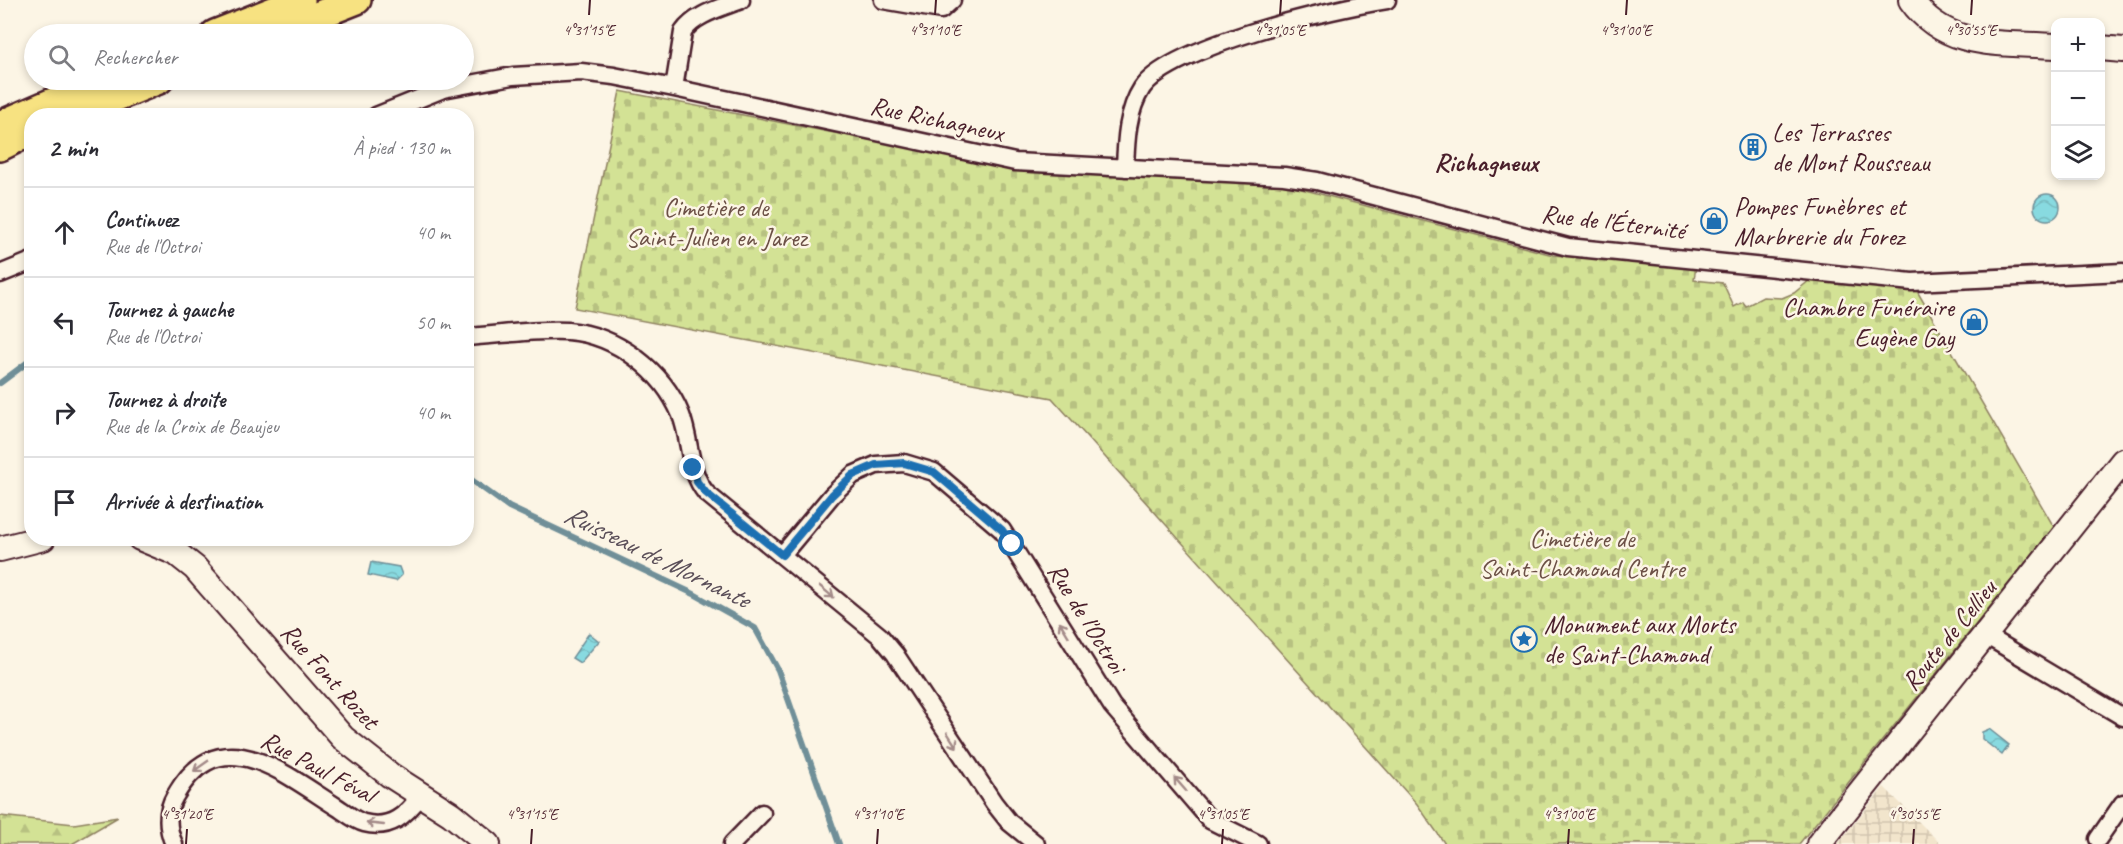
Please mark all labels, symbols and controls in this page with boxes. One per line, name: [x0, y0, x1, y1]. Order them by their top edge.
map controls: [2051, 18, 2105, 180]
button: +: [2051, 18, 2105, 72]
text: 4°31'15"E: [563, 21, 617, 40]
text: 4°31'10"E: [909, 21, 963, 40]
text: 4°31'05"E: [1254, 21, 1308, 40]
text: 4°31'00"E: [1600, 21, 1654, 40]
text: 4°30'55"E: [1945, 21, 1999, 40]
search box: [24, 24, 474, 90]
icon: search: [45, 41, 78, 74]
text: Rechercher: [93, 43, 177, 71]
button: −: [2051, 72, 2105, 126]
street label: Rue Richagneux: [867, 89, 1009, 150]
place label: Les Terrasses de Mont Rousseau: [1772, 116, 1931, 179]
button: layers: [2051, 126, 2105, 180]
text: 2 min: [48, 131, 98, 164]
building icon: Les Terrasses de Mont Rousseau: [1738, 132, 1768, 162]
text: À pied · 130 m: [353, 135, 450, 160]
district label: Richagneux: [1434, 145, 1541, 179]
place label: Pompes Funèbres et Marbrerie du Forez: [1734, 190, 1908, 253]
park label: Cimetière de Saint-Julien en Jarez: [625, 191, 809, 254]
street label: Rue de l'Éternité: [1539, 197, 1690, 248]
text: Continuez: [105, 206, 178, 234]
shop icon: Pompes Funèbres et Marbrerie du Forez: [1699, 206, 1729, 236]
icon: ahead: [48, 216, 81, 249]
text: 40 m: [416, 220, 450, 245]
text: Rue de l'Octroi: [105, 234, 200, 259]
place label: Chambre Funéraire Eugène Gay: [1782, 291, 1956, 354]
text: Tournez à gauche: [105, 296, 233, 324]
icon: left: [48, 306, 81, 339]
shop icon: Chambre Funéraire Eugène Gay: [1959, 307, 1989, 337]
text: 50 m: [416, 310, 450, 335]
text: Rue de l'Octroi: [105, 324, 200, 349]
text: Tournez à droite: [105, 386, 225, 414]
icon: right: [48, 396, 81, 429]
text: 40 m: [416, 400, 450, 425]
text: Rue de la Croix de Beaujeu: [105, 414, 279, 439]
route end: [679, 454, 705, 480]
icon: arrive: [48, 486, 81, 519]
text: Arrivée à destination: [105, 488, 263, 516]
water label: Ruisseau de Mornante: [559, 497, 759, 617]
park label: Cimetière de Saint-Chamond Centre: [1479, 522, 1687, 585]
route start: [998, 530, 1024, 556]
street label: Rue de l'Octroi: [1040, 557, 1136, 682]
street label: Route de Cellieu: [1894, 571, 2005, 697]
one-way arrow: [819, 585, 834, 599]
place label: Monument aux Morts de Saint-Chamond: [1544, 608, 1737, 671]
street label: Rue Font Rozet: [274, 616, 388, 738]
one-way arrow: [1057, 621, 1069, 638]
place icon: Monument aux Morts de Saint-Chamond: [1509, 624, 1539, 654]
street label: Rue Paul Féval: [255, 723, 385, 813]
one-way arrow: [946, 731, 958, 747]
one-way arrow: [194, 760, 210, 772]
one-way arrow: [1173, 777, 1187, 792]
text: 4°31'20"E: [161, 805, 215, 824]
text: 4°31'15"E: [506, 805, 560, 824]
text: 4°31'10"E: [852, 805, 906, 824]
text: 4°31'05"E: [1197, 805, 1251, 824]
text: 4°31'00"E: [1543, 805, 1597, 824]
text: 4°30'55"E: [1888, 805, 1942, 824]
one-way arrow: [365, 818, 385, 829]

